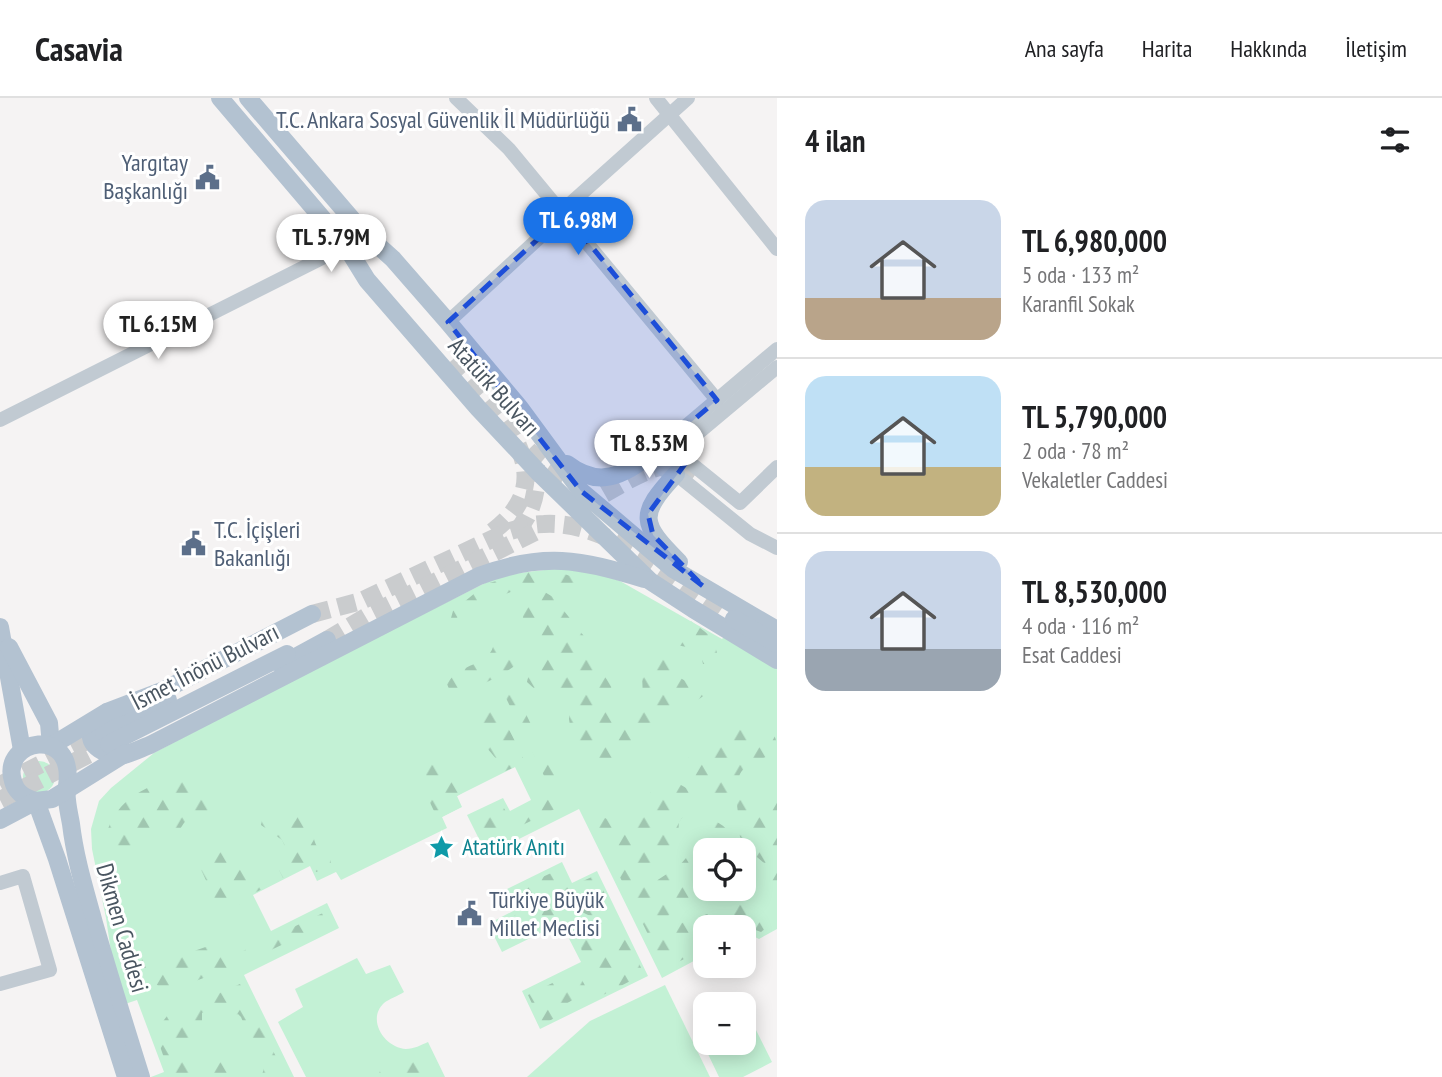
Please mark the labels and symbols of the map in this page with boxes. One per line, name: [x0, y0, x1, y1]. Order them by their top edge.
place label: T.C. Ankara Sosyal Güvenlik İl Müdürlüğü: [276, 104, 610, 135]
public building icon: T.C. Ankara Sosyal Güvenlik İl Müdürlüğü: [616, 106, 644, 134]
place label: Yargıtay Başkanlığı: [103, 147, 188, 206]
public building icon: Yargıtay Başkanlığı: [194, 163, 222, 191]
pin: TL 6.98M: [506, 198, 650, 257]
pin: TL 5.79M: [259, 214, 403, 274]
pin: TL 6.15M: [86, 302, 230, 361]
street label: Atatürk Bulvarı: [442, 331, 547, 443]
pin: TL 8.53M: [577, 420, 721, 480]
place label: T.C. İçişleri Bakanlığı: [214, 514, 301, 573]
public building icon: T.C. İçişleri Bakanlığı: [180, 530, 208, 558]
street label: İsmet İnönü Bulvarı: [126, 616, 284, 717]
place label: Atatürk Anıtı: [462, 831, 565, 862]
place icon: Atatürk Anıtı: [428, 833, 456, 861]
street label: Dikmen Caddesi: [89, 860, 156, 996]
place label: Türkiye Büyük Millet Meclisi: [489, 884, 605, 943]
public building icon: Türkiye Büyük Millet Meclisi: [455, 900, 483, 928]

